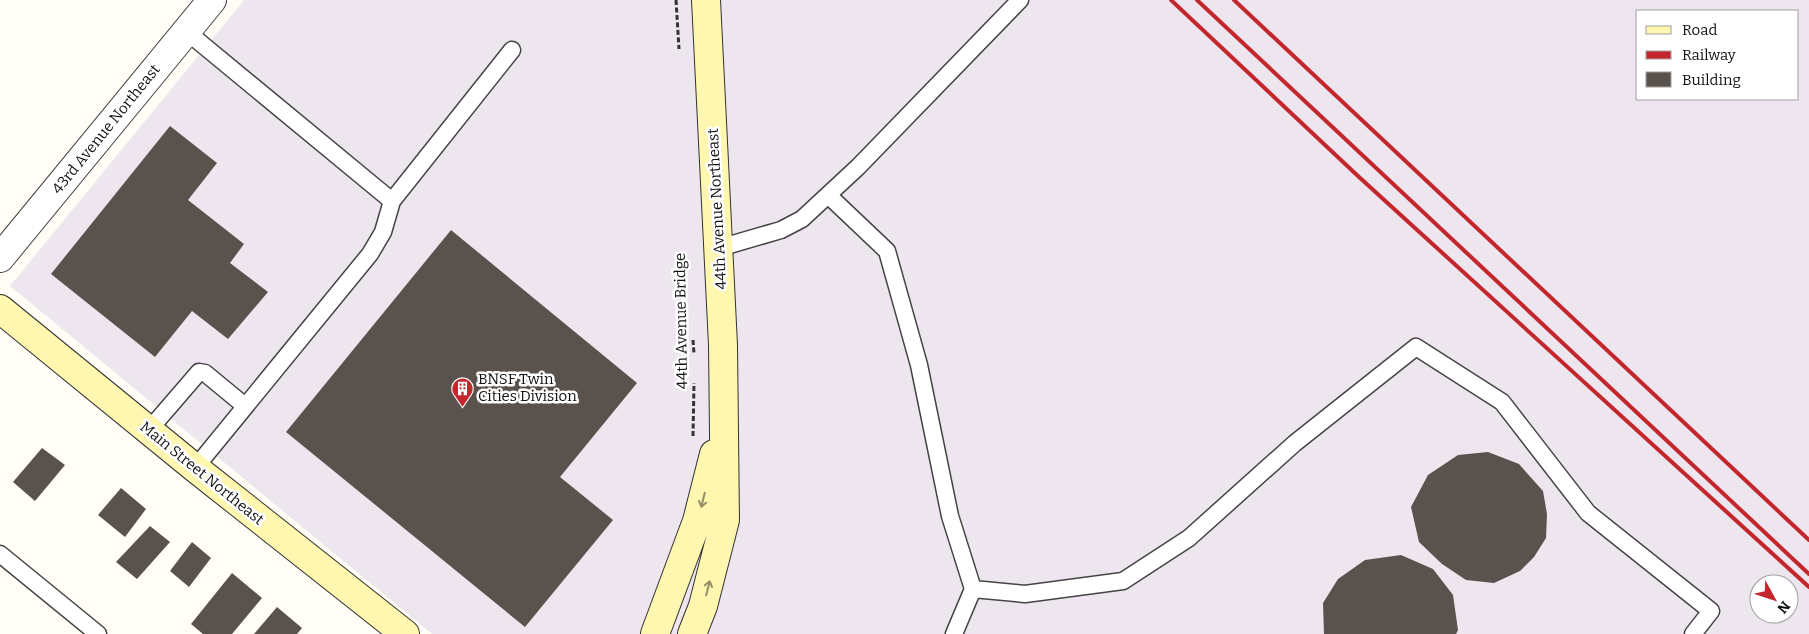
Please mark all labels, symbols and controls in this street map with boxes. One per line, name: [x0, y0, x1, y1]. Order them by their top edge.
legend: [1636, 10, 1799, 100]
text: Road: [1682, 21, 1717, 39]
text: Railway: [1682, 46, 1736, 64]
street label: 43rd Avenue Northeast: [48, 60, 164, 197]
text: Building: [1682, 71, 1741, 89]
street label: 44th Avenue Northeast: [704, 127, 730, 290]
street label: 44th Avenue Bridge: [671, 253, 691, 389]
place label: BNSF Twin Cities Division: [478, 370, 577, 405]
building icon: BNSF Twin Cities Division: [450, 376, 474, 407]
street label: Main Street Northeast: [136, 417, 268, 529]
one-way arrow: [698, 491, 707, 507]
north arrow: [1749, 574, 1799, 624]
one-way arrow: [704, 581, 713, 597]
text: N: [1773, 597, 1794, 617]

